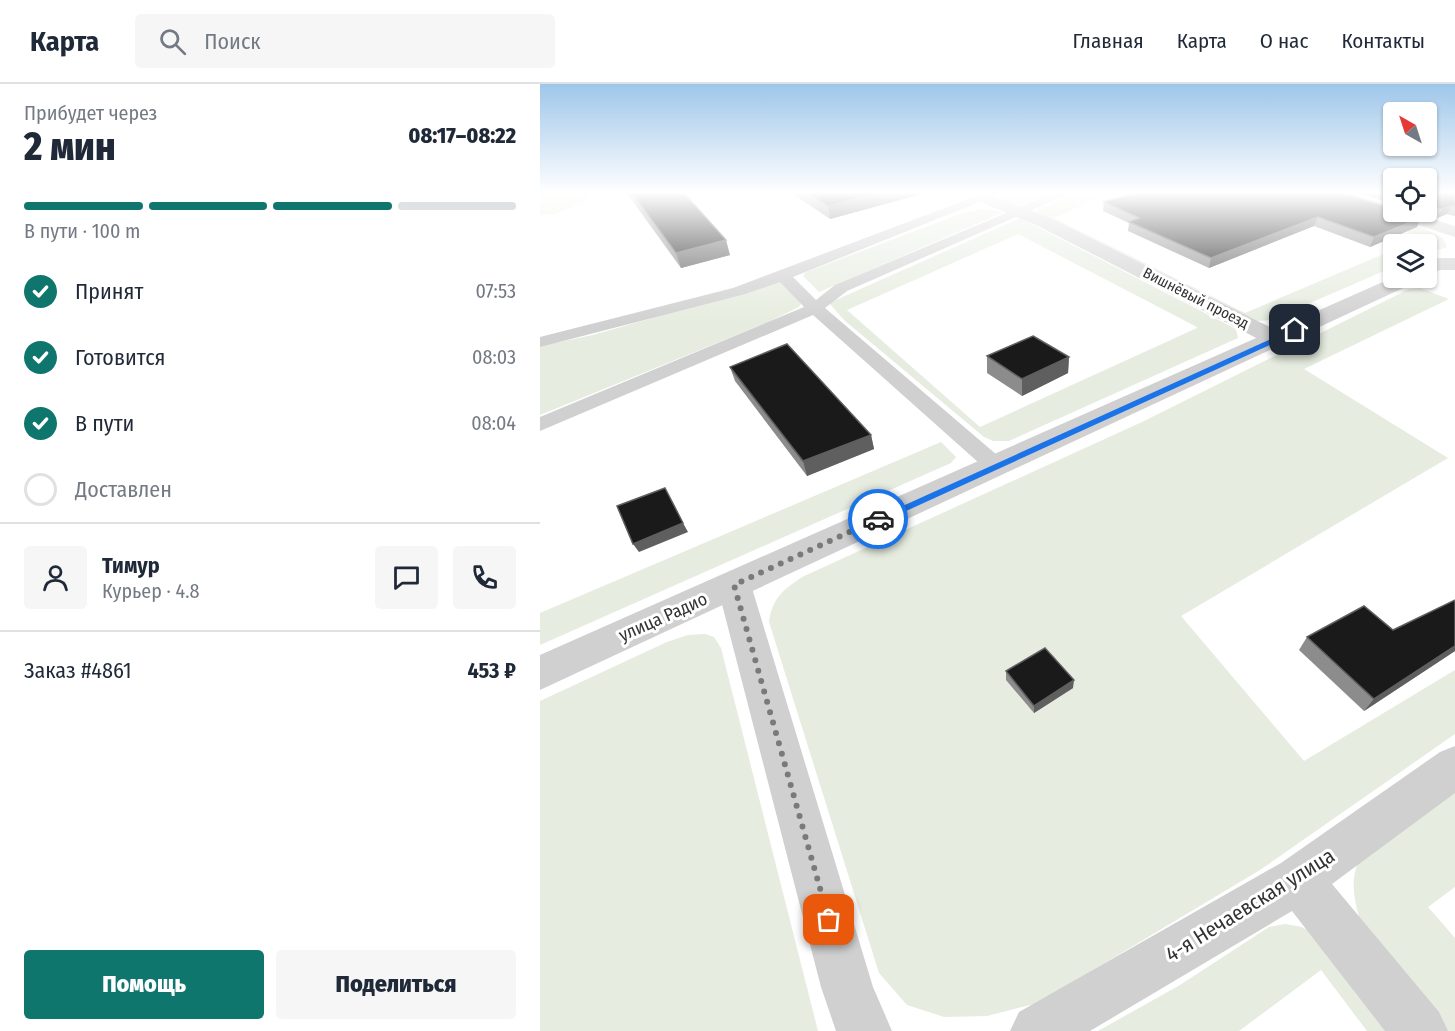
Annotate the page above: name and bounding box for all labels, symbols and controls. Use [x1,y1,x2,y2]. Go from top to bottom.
search box [135,14,555,68]
text: Карта [30,25,99,58]
icon: search [156,25,189,58]
text: Поиск [204,28,261,55]
text: Главная [1073,28,1144,54]
text: Карта [1177,28,1227,54]
text: О нас [1260,28,1308,54]
text: Контакты [1341,28,1425,54]
text: Прибудет через [24,101,157,125]
north arrow [1383,102,1437,156]
map controls [1383,102,1437,288]
text: 08:17–08:22 [408,122,516,149]
text: 2 мин [24,124,116,170]
button: locate [1383,168,1437,222]
text: В пути · 100 m [24,219,140,243]
button: layers [1383,234,1437,288]
street label: Вишнёвый проезд [1140,264,1252,332]
icon: check [24,275,57,308]
text: Принят [75,278,143,305]
text: 07:53 [475,279,516,303]
pin [1269,304,1320,355]
icon: home [1278,313,1311,346]
icon: check [24,341,57,374]
text: Готовится [75,344,166,371]
text: 08:03 [472,345,516,369]
icon: check [24,407,57,440]
text: В пути [75,410,134,437]
text: 08:04 [471,411,516,435]
text: Доставлен [75,476,172,503]
courier [848,489,908,549]
icon: car [862,503,895,536]
button: person [24,546,87,609]
button: chat [375,546,438,609]
button: phone [453,546,516,609]
text: Тимур [102,552,160,579]
text: Курьер · 4.8 [102,579,199,603]
street label: улица Радио [615,588,711,646]
text: Заказ #4861 [24,657,131,684]
text: 453 ₽ [467,657,516,684]
street label: 4-я Нечаевская улица [1161,842,1339,968]
pin [803,894,854,945]
icon: bag [812,903,845,936]
button: Помощь [24,950,264,1019]
button: Поделиться [276,950,516,1019]

